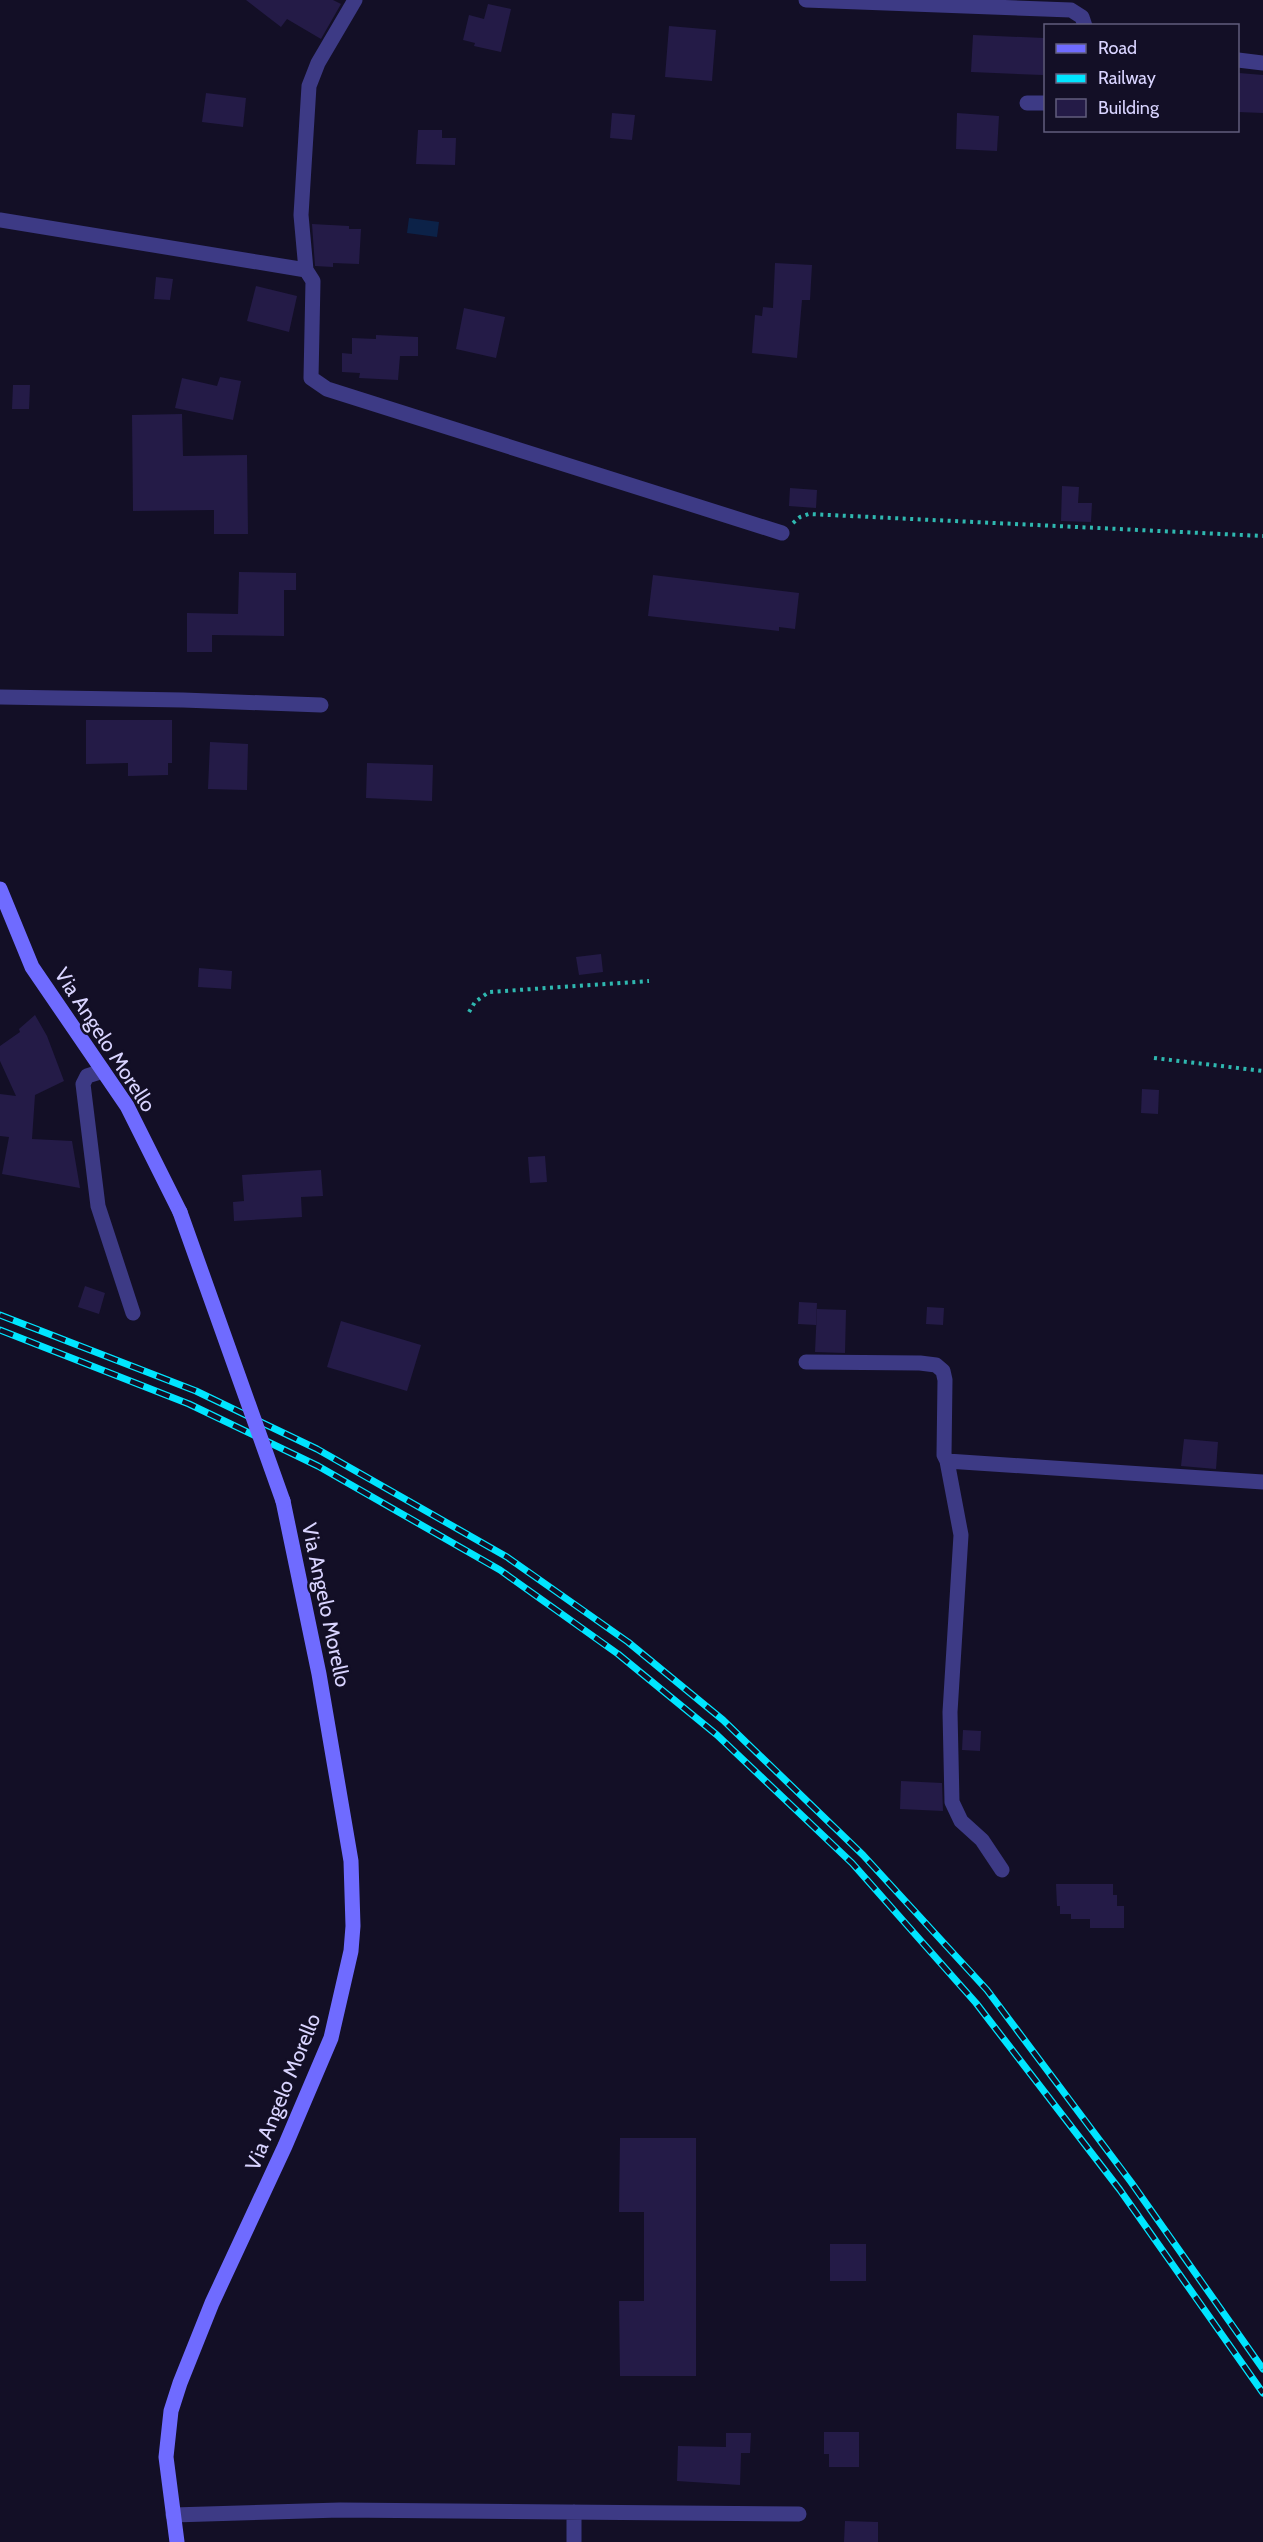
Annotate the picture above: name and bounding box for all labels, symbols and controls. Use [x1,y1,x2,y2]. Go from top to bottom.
legend [1044,24,1239,132]
text: Road [1098,37,1137,59]
text: Railway [1098,67,1156,89]
text: Building [1098,97,1160,119]
street label: Via Angelo Morello [50,963,161,1116]
street label: Via Angelo Morello [297,1521,356,1689]
street label: Via Angelo Morello [240,2010,325,2174]

